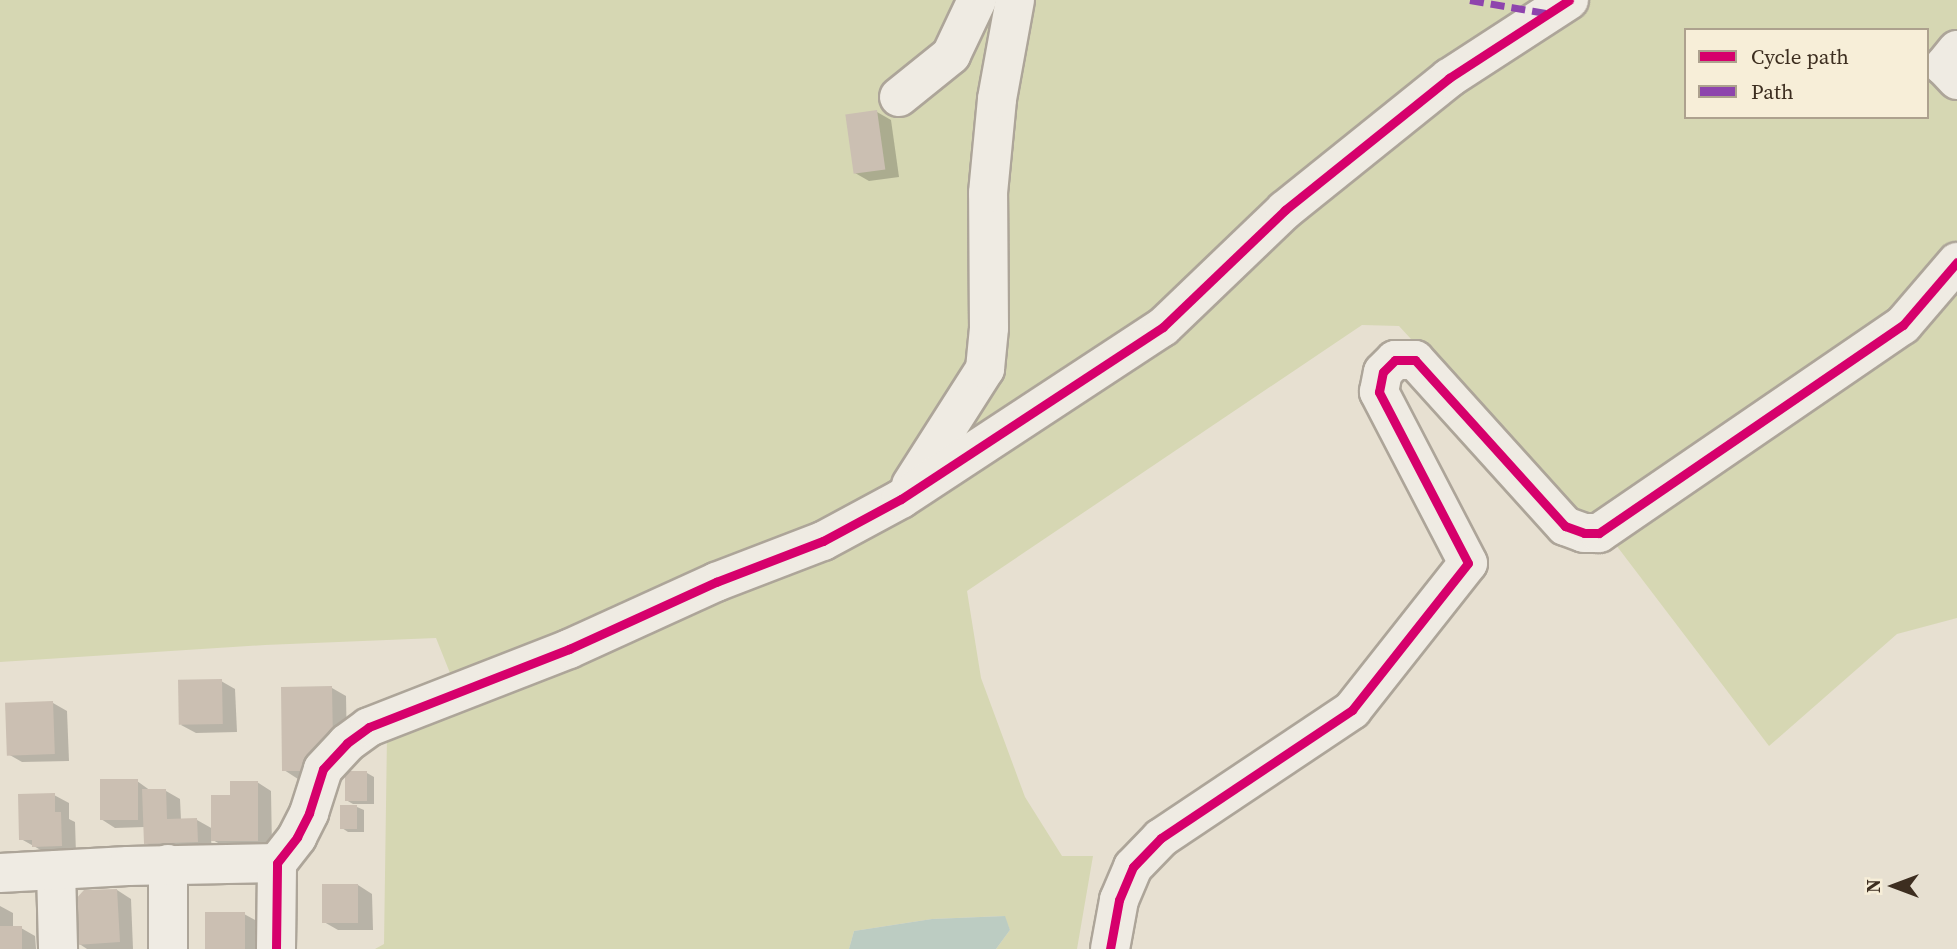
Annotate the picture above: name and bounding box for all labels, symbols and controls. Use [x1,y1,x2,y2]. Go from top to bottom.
legend [1684,28,1929,119]
text: Cycle path [1751,42,1849,71]
text: Path [1751,77,1794,106]
north arrow [1859,851,1929,921]
text: N [1860,879,1886,893]

